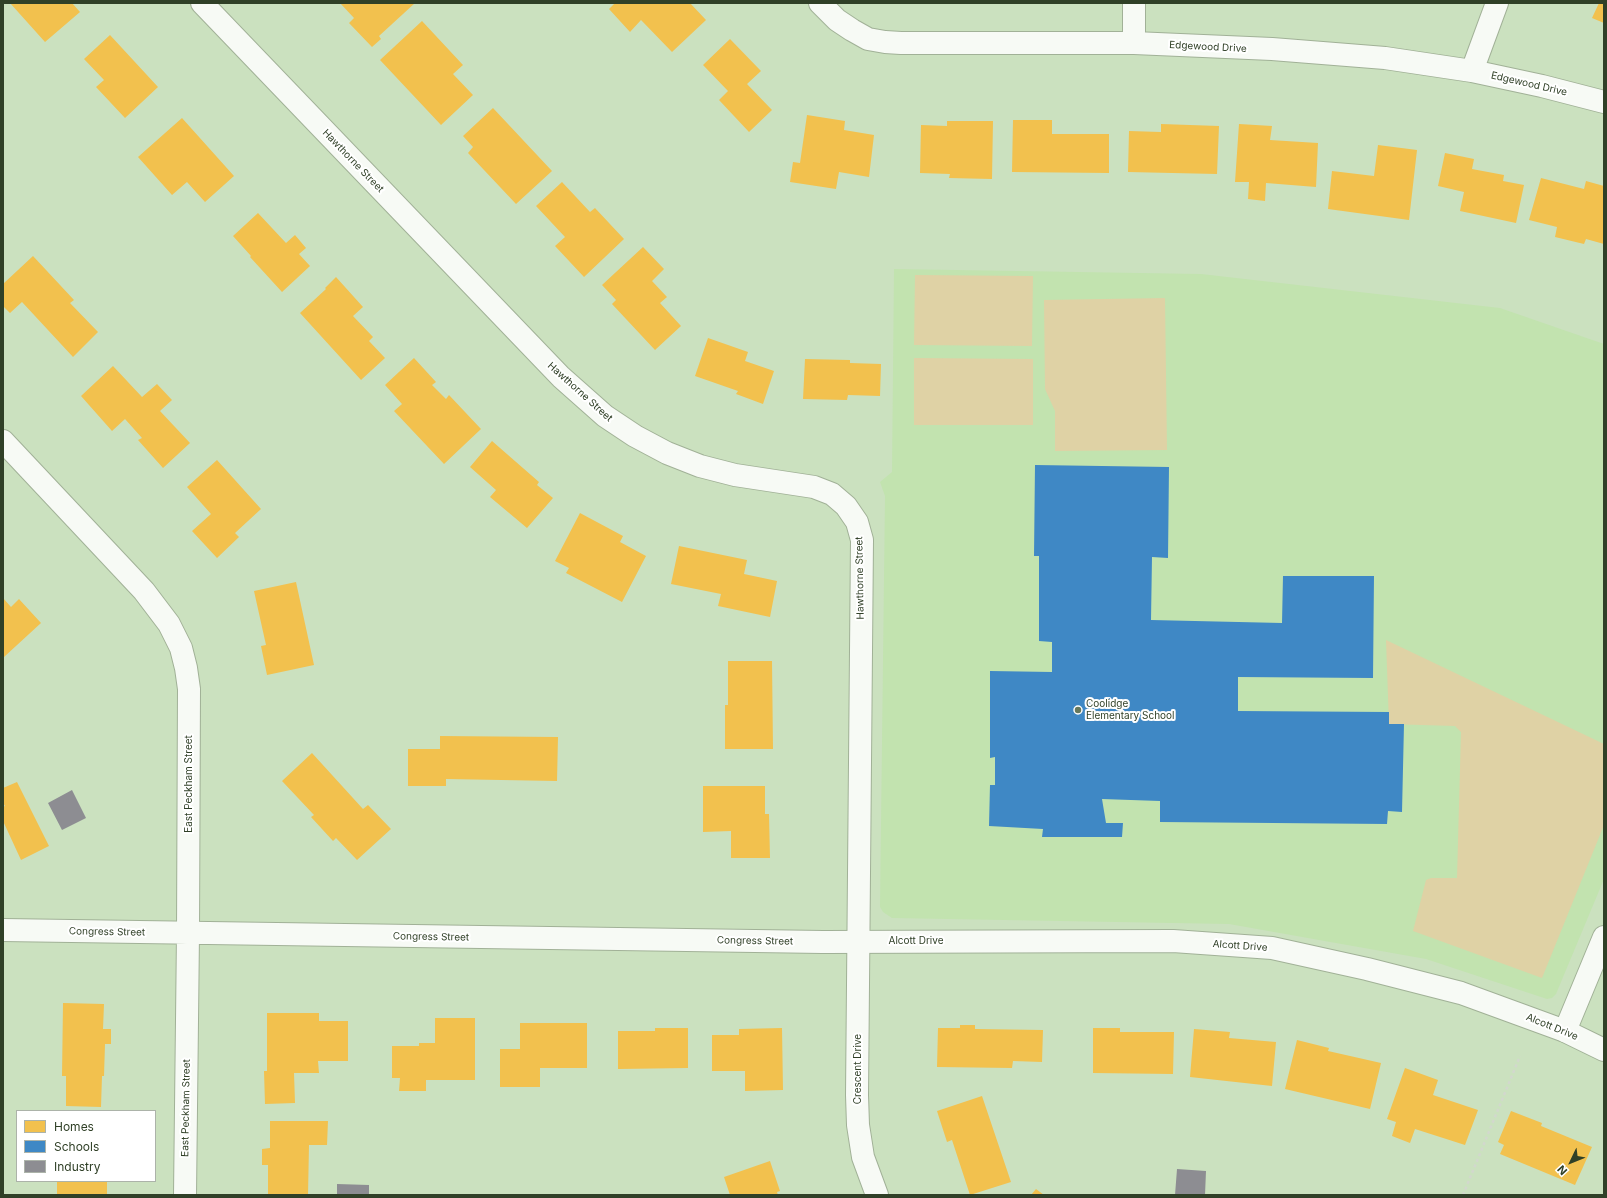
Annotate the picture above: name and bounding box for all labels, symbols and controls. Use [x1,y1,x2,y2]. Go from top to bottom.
street label: Edgewood Drive [1169,39,1247,55]
street label: Edgewood Drive [1490,69,1568,99]
street label: Hawthorne Street [320,127,386,195]
street label: Hawthorne Street [545,360,615,424]
street label: Hawthorne Street [853,536,867,620]
place label: Coolidge Elementary School [1086,698,1175,722]
marker: Coolidge Elementary School [1073,705,1083,715]
street label: East Peckham Street [183,735,195,833]
street label: Congress Street [69,925,145,939]
street label: Congress Street [393,930,469,944]
street label: Congress Street [717,934,793,948]
street label: Alcott Drive [889,935,943,947]
street label: Alcott Drive [1212,938,1268,954]
street label: Alcott Drive [1524,1011,1580,1043]
street label: Crescent Drive [852,1034,864,1104]
street label: East Peckham Street [179,1059,193,1157]
legend [16,1110,156,1182]
text: Homes [54,1119,94,1134]
text: Schools [54,1139,99,1154]
north arrow [1551,1142,1591,1182]
text: Industry [54,1159,100,1174]
text: N [1554,1162,1570,1178]

